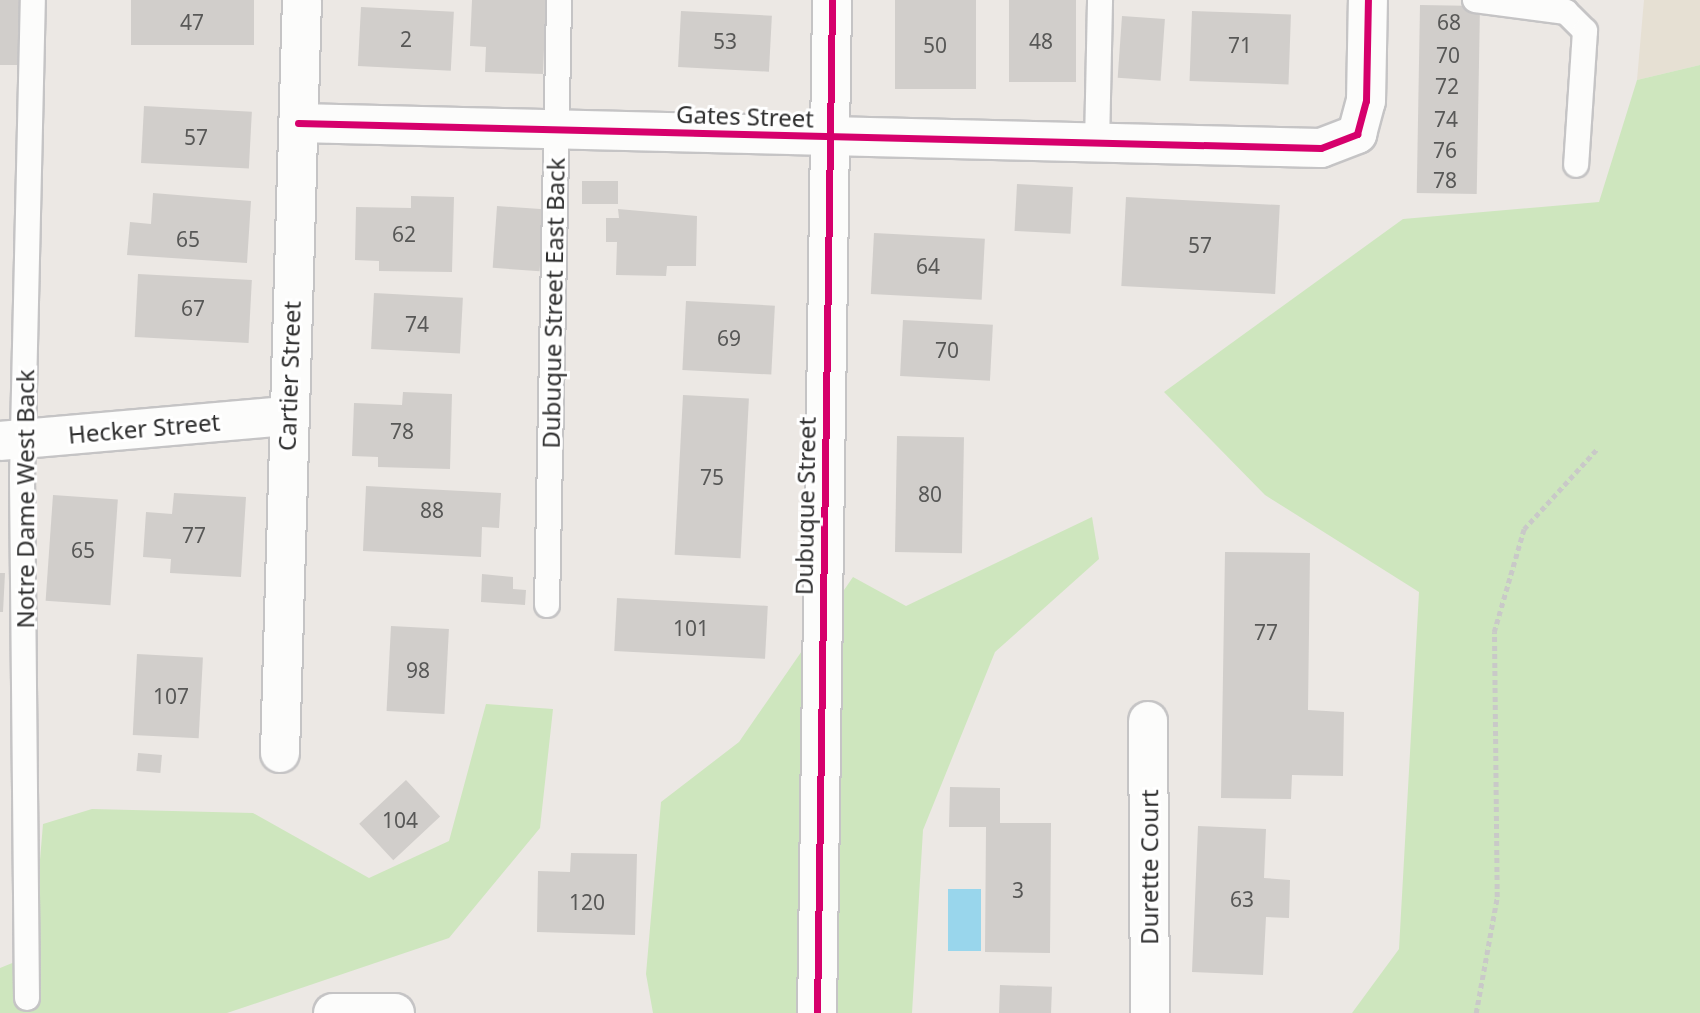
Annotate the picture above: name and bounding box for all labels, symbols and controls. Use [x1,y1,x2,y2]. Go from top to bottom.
house number: 47 [180,9,204,35]
house number: 68 [1437,9,1461,35]
house number: 2 [400,26,412,52]
house number: 53 [713,28,737,54]
house number: 48 [1029,28,1053,54]
house number: 50 [923,32,947,58]
house number: 71 [1228,32,1252,58]
house number: 70 [1436,42,1460,68]
house number: 72 [1435,73,1459,99]
street label: Gates Street [676,99,814,133]
house number: 74 [1434,106,1458,132]
house number: 57 [184,124,208,150]
house number: 76 [1433,137,1457,163]
street label: Dubuque Street East Back [536,157,570,449]
house number: 78 [1433,167,1457,193]
house number: 62 [392,221,416,247]
house number: 65 [176,226,200,252]
house number: 57 [1188,232,1212,258]
house number: 64 [916,253,940,279]
house number: 67 [181,295,205,321]
street label: Cartier Street [272,300,306,452]
house number: 74 [405,311,429,337]
house number: 69 [717,325,741,351]
house number: 70 [935,337,959,363]
street label: Notre Dame West Back [11,369,39,629]
street label: Hecker Street [67,407,221,449]
street label: Dubuque Street [789,417,821,595]
house number: 78 [390,418,414,444]
house number: 75 [700,464,724,490]
house number: 80 [918,481,942,507]
house number: 88 [420,497,444,523]
house number: 77 [182,522,206,548]
house number: 65 [71,537,95,563]
house number: 101 [673,615,709,641]
house number: 77 [1254,619,1278,645]
house number: 98 [406,657,430,683]
house number: 107 [153,683,189,709]
street label: Durette Court [1135,789,1163,945]
house number: 104 [382,807,418,833]
house number: 3 [1012,877,1024,903]
house number: 63 [1230,886,1254,912]
house number: 120 [569,889,605,915]

